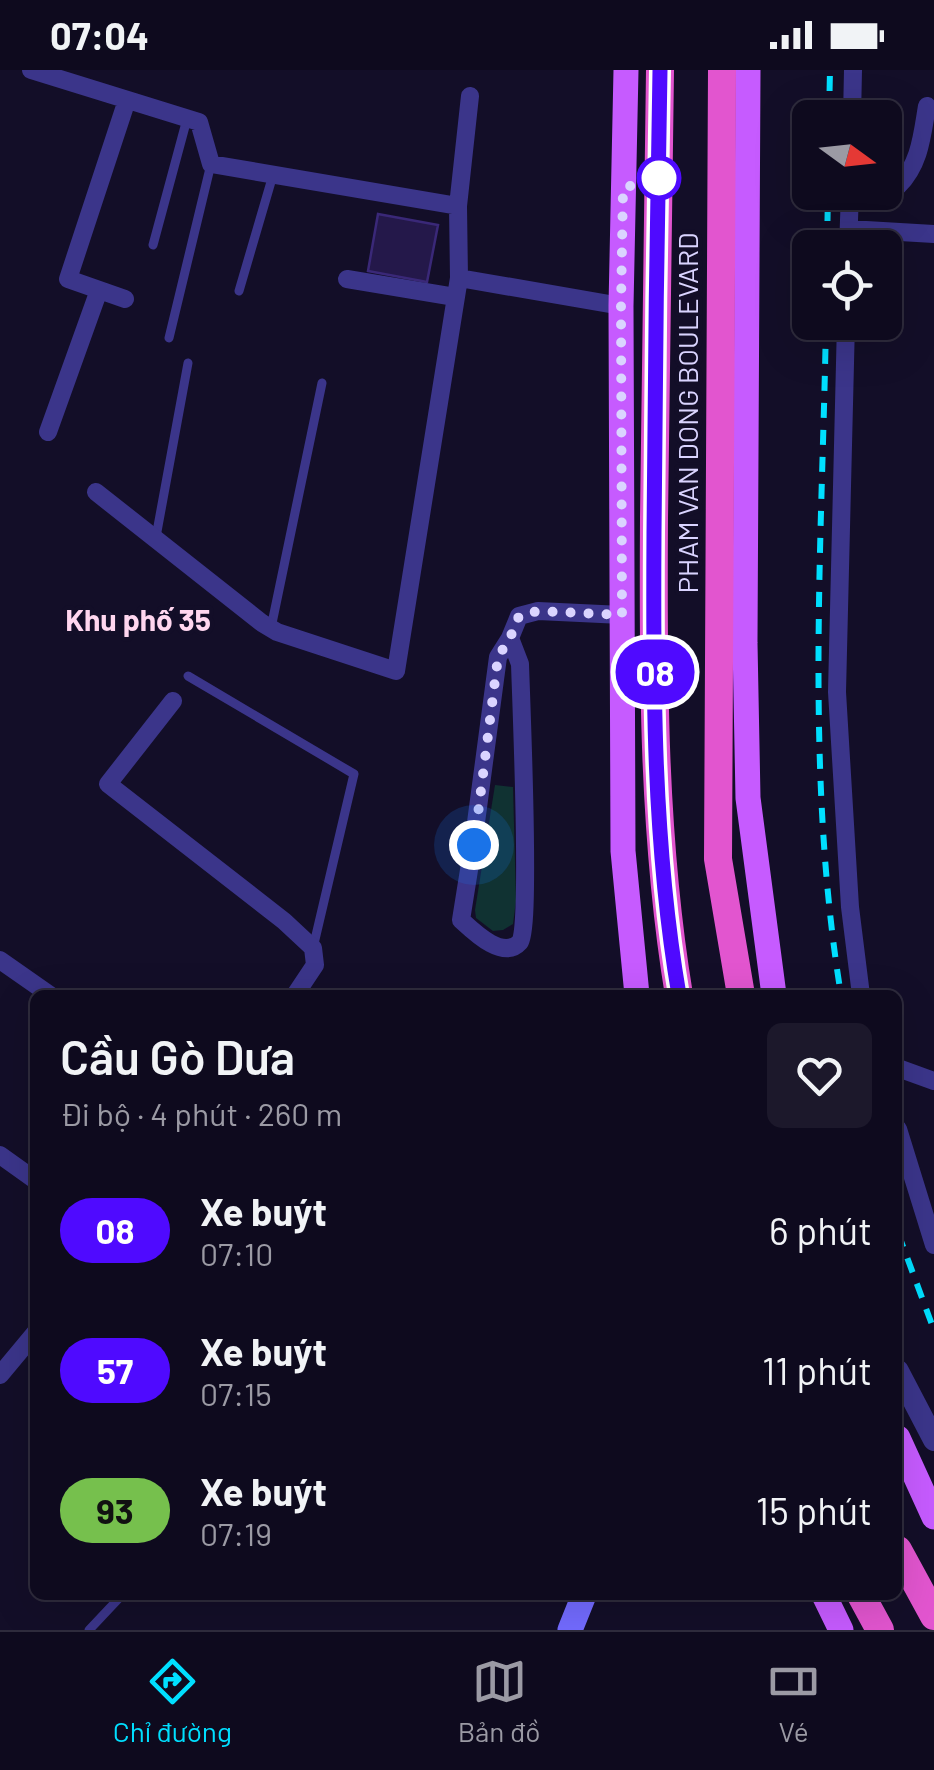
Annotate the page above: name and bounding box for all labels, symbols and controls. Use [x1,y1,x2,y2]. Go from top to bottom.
text: 07:04 [50,12,149,58]
north arrow [792,100,902,210]
map controls [792,100,902,340]
unlabelled marker [638,157,680,199]
button: locate [792,230,902,340]
street label: PHAM VAN DONG BOULEVARD [670,232,704,594]
district label: Khu phố 35 [65,601,211,637]
line badge: 08 [610,640,700,704]
text: 08 [636,651,674,693]
your location [449,820,499,870]
button: heart [767,1023,872,1128]
text: Cầu Gò Dưa [60,1027,295,1085]
text: Đi bộ · 4 phút · 260 m [60,1094,342,1132]
text: Xe buýt [200,1188,327,1234]
text: 6 phút [769,1207,872,1253]
text: 08 [96,1209,134,1251]
text: 07:10 [200,1234,273,1272]
text: Xe buýt [200,1328,327,1374]
text: 11 phút [762,1347,872,1393]
text: 57 [97,1349,133,1391]
text: 07:15 [200,1374,272,1412]
text: Xe buýt [200,1468,327,1514]
text: 15 phút [756,1487,872,1533]
text: 93 [96,1489,134,1531]
text: 07:19 [200,1514,272,1552]
tab: Chỉ đường [113,1654,232,1748]
tab: Bản đồ [458,1654,540,1748]
tab: Vé [766,1654,821,1748]

